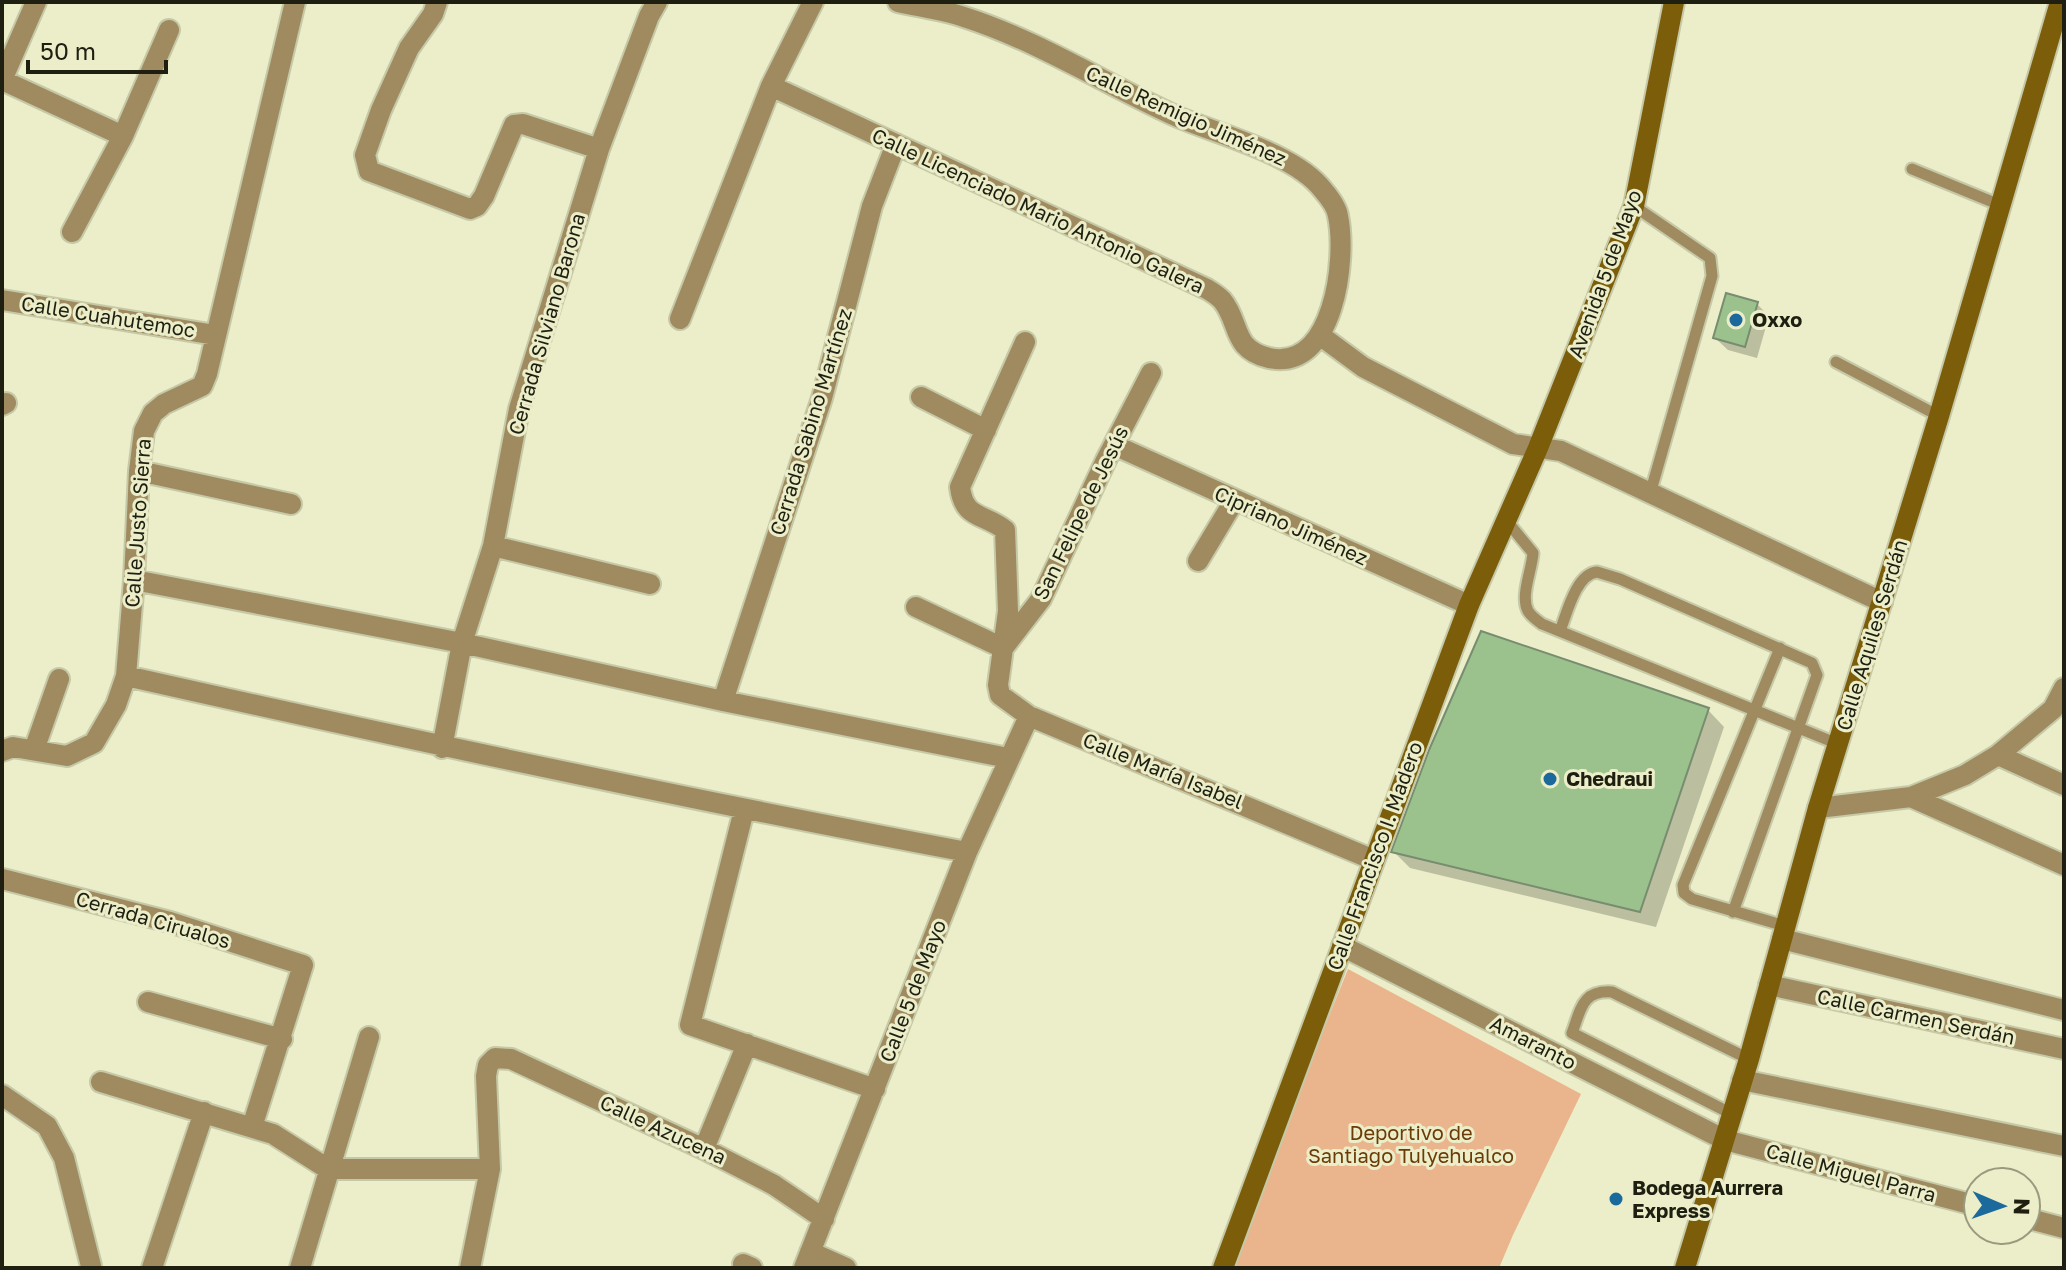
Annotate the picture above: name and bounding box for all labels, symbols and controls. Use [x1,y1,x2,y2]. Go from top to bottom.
scale bar [28,24,166,74]
text: 50 m [40,36,96,65]
street label: Calle Remigio Jiménez [1083,60,1290,170]
street label: Calle Licenciado Mario Antonio Galera [869,122,1208,298]
street label: Avenida 5 de Mayo [1562,186,1646,361]
street label: Cerrada Silviano Barona [503,210,589,437]
street label: Calle Cuahutemoc [20,290,197,342]
street label: Cerrada Sabino Martínez [764,305,856,538]
place label: Oxxo [1752,307,1802,331]
marker: Oxxo [1727,311,1745,329]
street label: San Felipe de Jesús [1028,422,1133,603]
street label: Calle Justo Sierra [119,438,155,608]
street label: Cipriano Jiménez [1211,481,1372,570]
street label: Calle Aquiles Serdán [1831,536,1912,733]
street label: Calle María Isabel [1080,727,1247,813]
street label: Calle Francisco I. Madero [1322,738,1427,973]
place label: Chedraui [1566,766,1653,790]
marker: Chedraui [1541,770,1559,788]
street label: Cerrada Cirualos [73,886,233,953]
street label: Calle 5 de Mayo [874,916,950,1065]
street label: Calle Carmen Serdán [1815,983,2017,1049]
street label: Amaranto [1486,1010,1581,1074]
street label: Calle Azucena [597,1089,730,1169]
park label: Deportivo de Santiago Tulyehualco [1308,1120,1514,1167]
street label: Calle Miguel Parra [1764,1138,1939,1206]
north arrow [1962,1166,2042,1246]
place label: Bodega Aurrera Express [1632,1175,1783,1222]
marker: Bodega Aurrera Express [1607,1190,1625,1208]
text: N [2009,1198,2036,1216]

